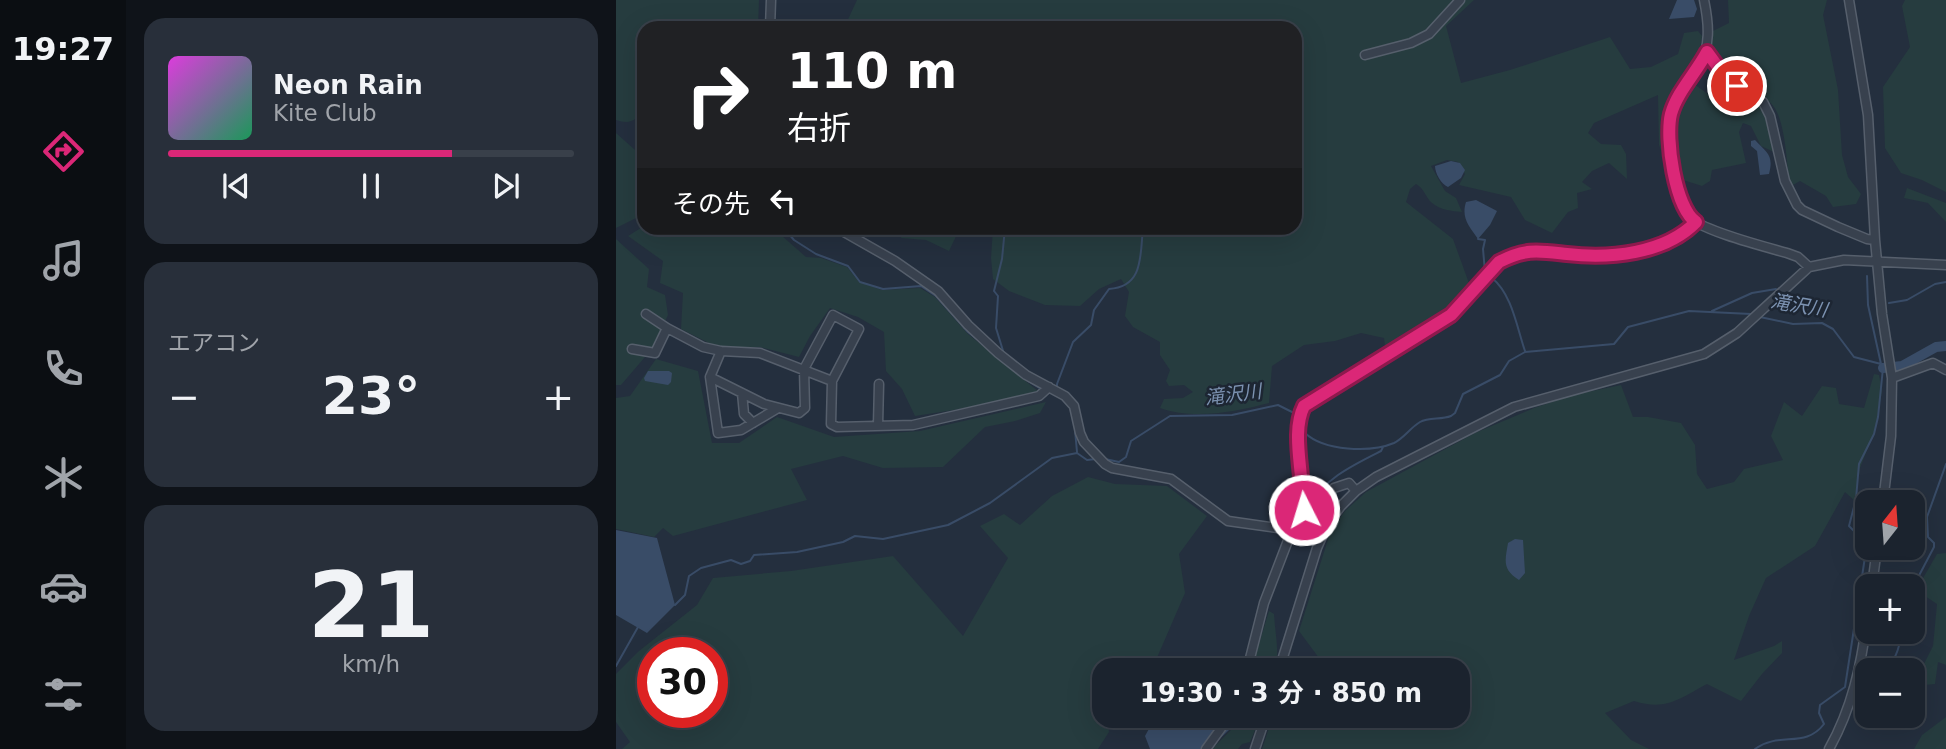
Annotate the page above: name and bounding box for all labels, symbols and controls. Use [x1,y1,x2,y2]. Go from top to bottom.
text: 19:27 [12,30,114,68]
text: 110 m [787,43,957,100]
icon: right [672,49,763,140]
pin [1707,56,1767,116]
icon: arrive [1718,67,1756,105]
text: Neon Rain [273,70,423,100]
text: Kite Club [273,100,377,126]
text: 右折 [787,109,851,147]
icon: directions [39,127,88,176]
icon: previous [217,167,255,205]
icon: pause [352,167,390,205]
icon: next [487,167,525,205]
icon: left [764,182,802,220]
text: その先 [672,189,750,219]
icon: music [39,236,88,285]
water label: 滝沢川 [1769,289,1831,321]
text: エアコン [168,330,260,356]
icon: phone [39,344,88,393]
text: 23° [322,366,420,426]
text: − [168,375,200,419]
text: + [542,375,574,419]
water label: 滝沢川 [1203,379,1265,408]
icon: climate [39,453,88,502]
position arrow [1267,473,1341,547]
north arrow [1855,490,1925,560]
map controls [1855,490,1925,728]
text: 21 [308,553,434,658]
icon: car [39,562,88,611]
button: + [1855,574,1925,644]
speed limit sign: 30 [637,637,728,728]
text: km/h [342,651,400,677]
button: − [1855,658,1925,728]
icon: filters [39,670,88,719]
text: 19:30 · 3 分 · 850 m [1140,678,1422,708]

